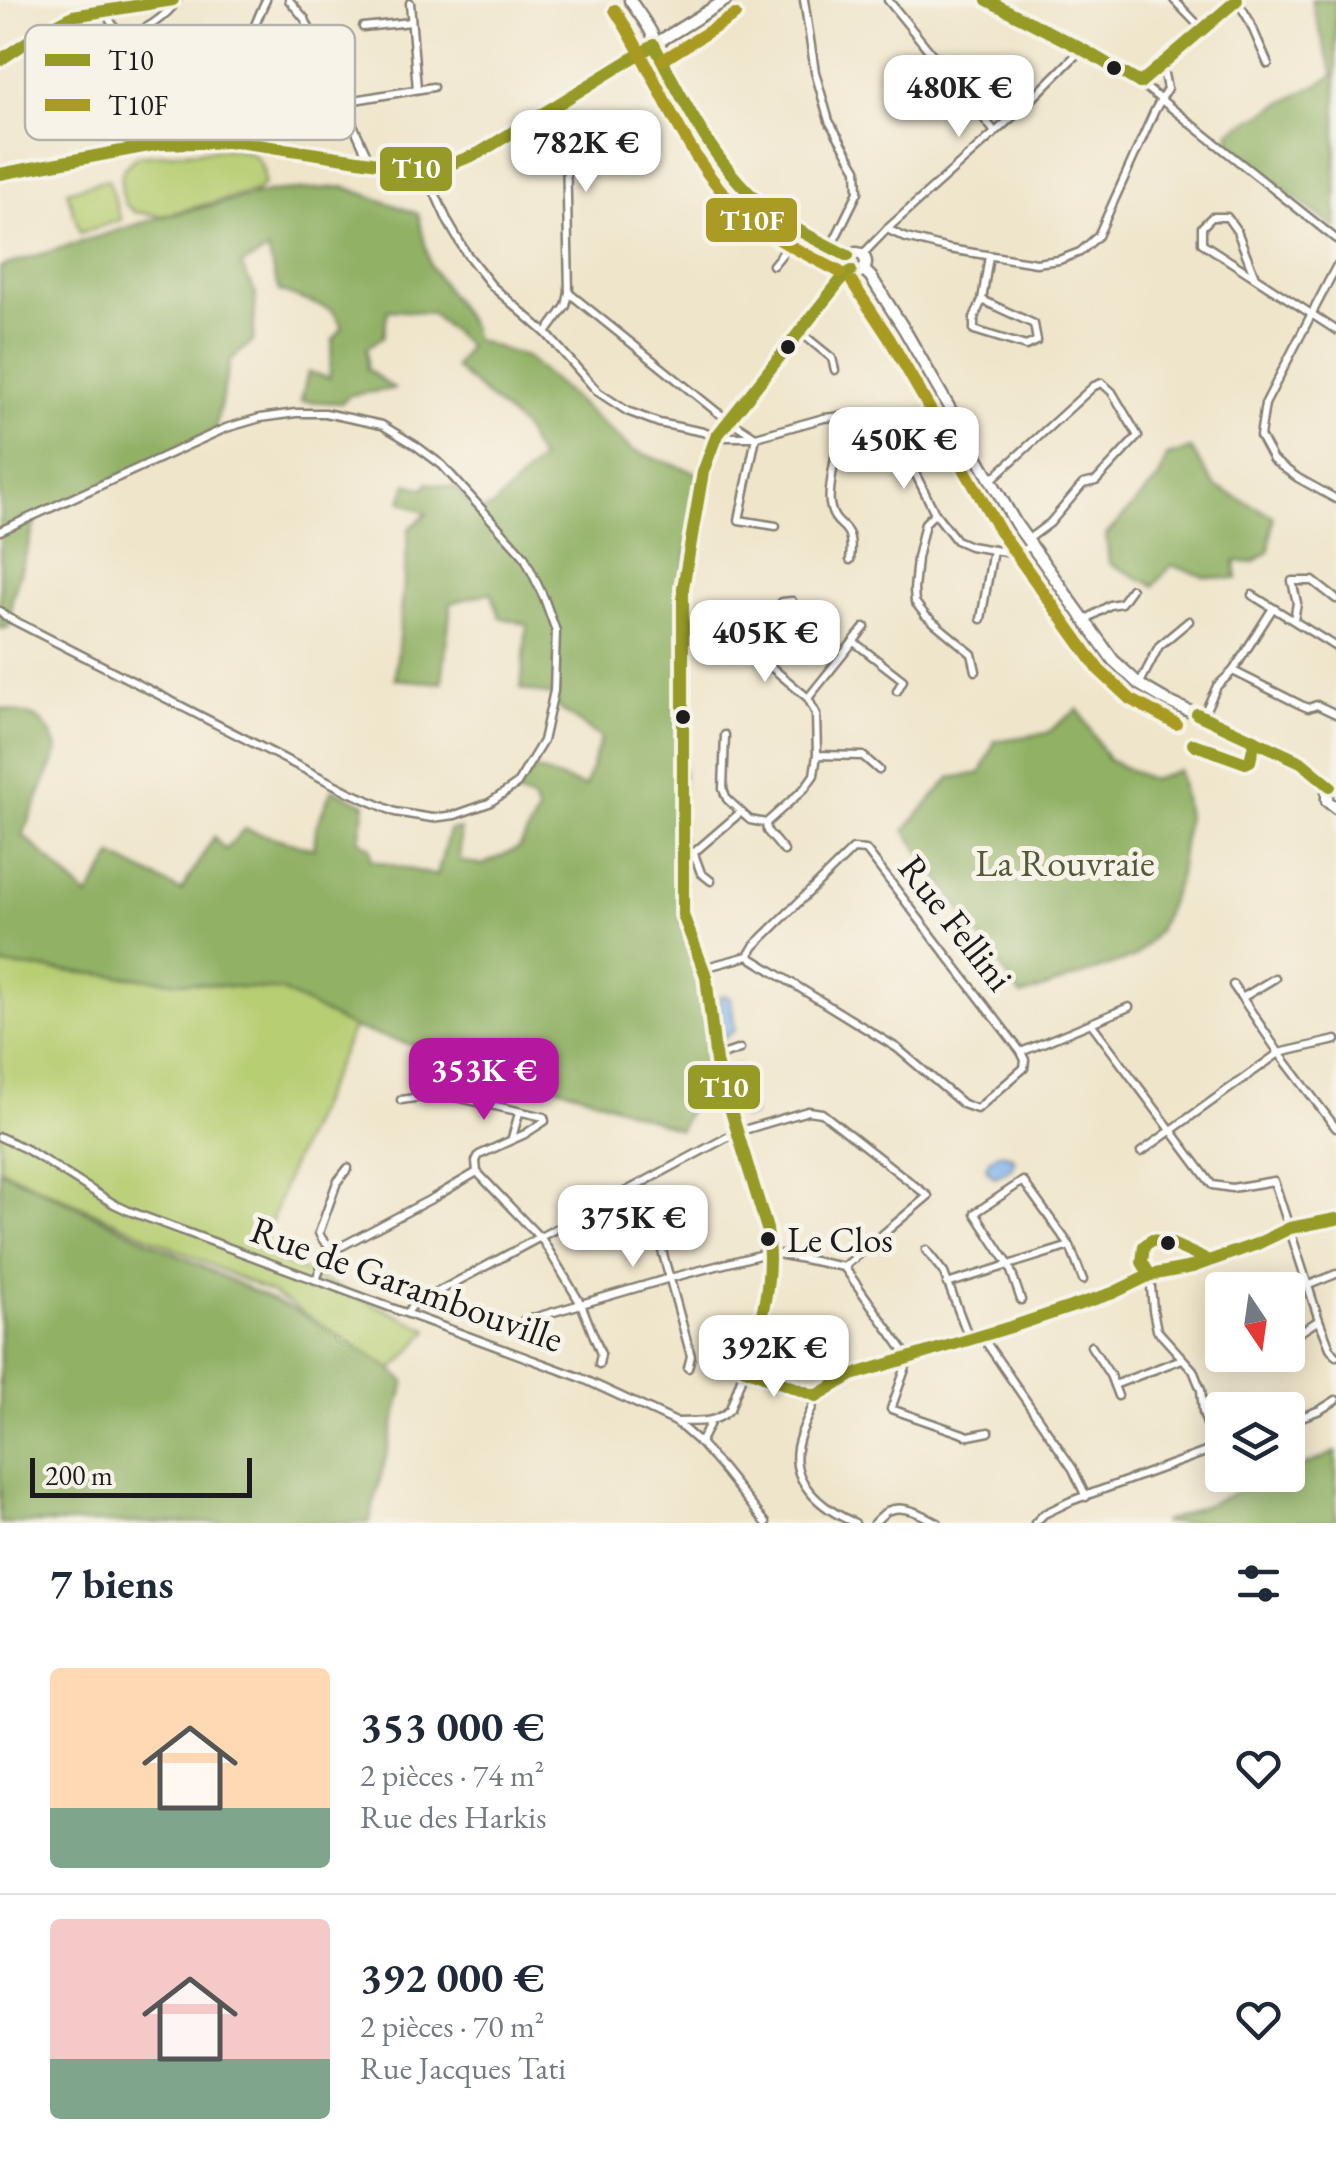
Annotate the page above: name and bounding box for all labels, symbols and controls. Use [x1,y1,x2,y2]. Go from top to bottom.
legend [25,25,355,140]
text: T10 [108,42,154,78]
pin: 480K € [878,55,1040,140]
unlabelled marker [1104,58,1124,78]
text: 480K € [906,66,1012,108]
text: T10F [108,87,168,123]
pin: 782K € [505,110,667,195]
text: 782K € [533,121,639,163]
line badge: T10 [378,145,454,193]
text: T10 [391,150,441,186]
line badge: T10F [704,196,799,244]
text: T10F [720,202,784,238]
unlabelled marker [778,337,798,357]
pin: 450K € [823,407,985,492]
text: 450K € [851,418,957,460]
pin: 405K € [684,600,846,685]
text: 405K € [712,611,818,653]
unlabelled marker [673,707,693,727]
park label: La Rouvraie [975,838,1155,887]
street label: Rue Fellini [888,845,1025,1001]
pin: 353K € [403,1038,565,1123]
text: 353K € [431,1049,537,1091]
line badge: T10 [686,1063,762,1111]
text: T10 [699,1069,749,1105]
pin: 375K € [552,1185,714,1270]
text: 375K € [580,1196,686,1238]
street label: Rue de Garambouville [244,1204,570,1363]
place label: Le Clos [787,1216,893,1263]
marker: Le Clos [758,1229,778,1249]
unlabelled marker [1158,1233,1178,1253]
north arrow [1205,1272,1305,1372]
map controls [1205,1272,1305,1492]
pin: 392K € [693,1315,855,1400]
text: 392K € [721,1326,827,1368]
button: layers [1205,1392,1305,1492]
scale bar [30,1453,252,1498]
text: 200 m [45,1457,113,1493]
text: 7 biens [50,1556,174,1611]
icon: filters [1231,1556,1286,1611]
text: 353 000 € [360,1699,544,1754]
icon: home [130,1708,250,1828]
icon: heart [1231,1741,1286,1796]
text: 2 pièces · 74 m² [360,1754,544,1796]
text: Rue des Harkis [360,1796,547,1838]
text: 392 000 € [360,1950,544,2005]
icon: home [130,1959,250,2079]
icon: heart [1231,1992,1286,2047]
text: 2 pièces · 70 m² [360,2005,544,2047]
text: Rue Jacques Tati [360,2047,566,2089]

